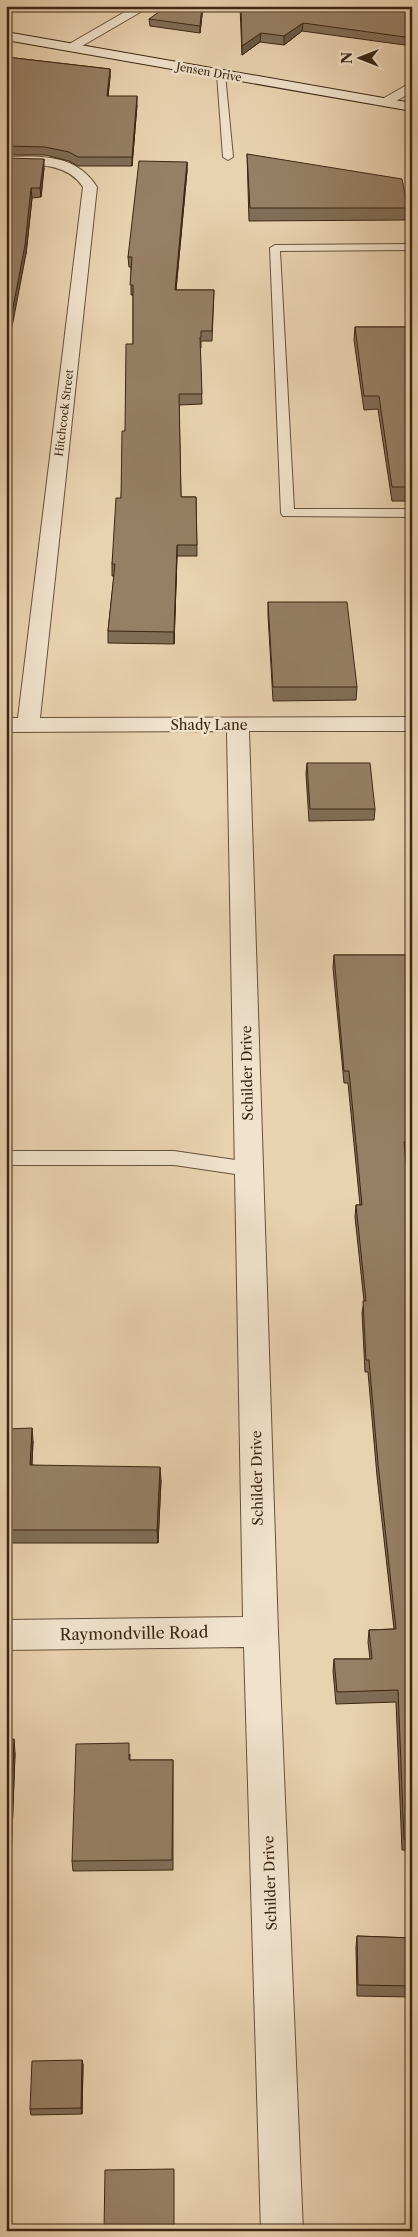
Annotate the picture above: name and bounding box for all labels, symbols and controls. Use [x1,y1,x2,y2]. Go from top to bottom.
north arrow [336,32,386,82]
text: N [338,52,356,64]
street label: Jensen Drive [173,59,243,85]
street label: Hitchcock Street [52,368,76,457]
street label: Shady Lane [170,716,248,734]
street label: Schilder Drive [237,1025,257,1121]
street label: Schilder Drive [247,1430,267,1526]
street label: Raymondville Road [59,1622,209,1644]
street label: Schilder Drive [259,1835,281,1931]

